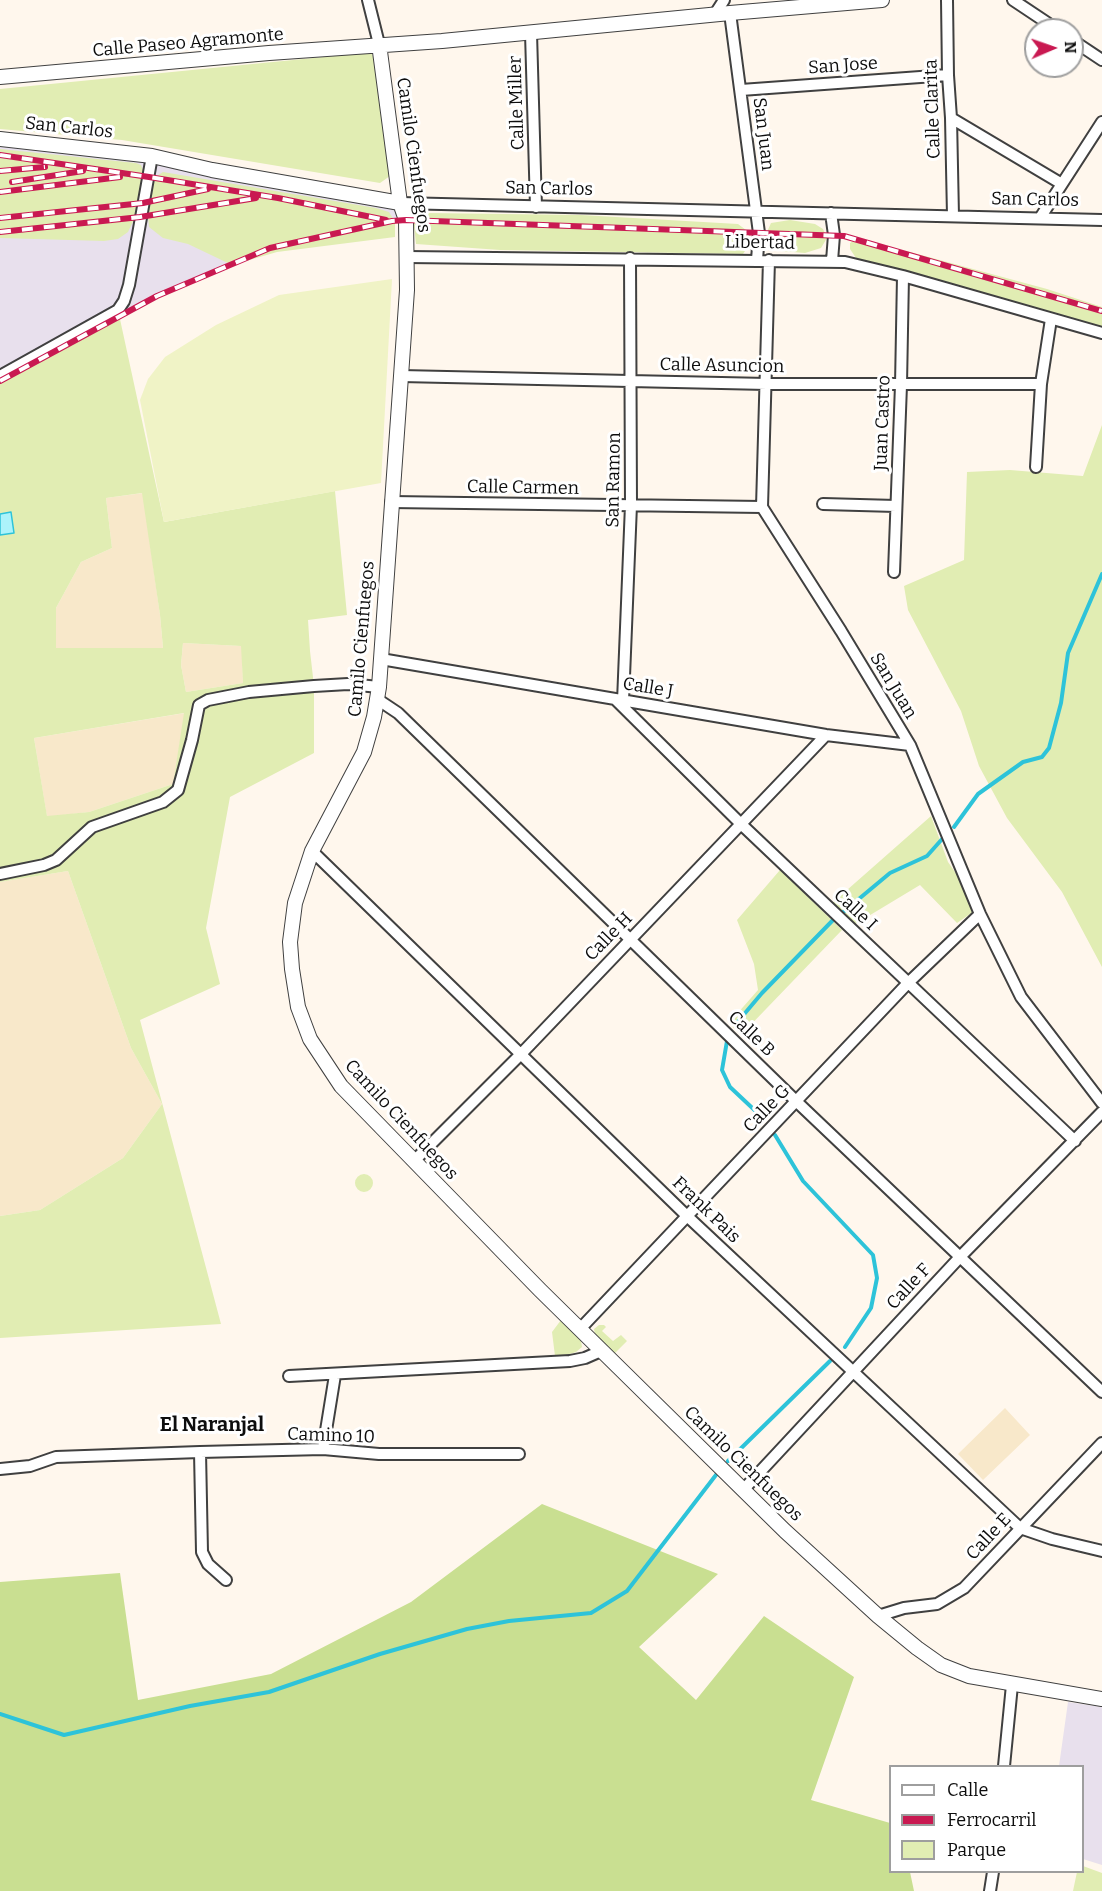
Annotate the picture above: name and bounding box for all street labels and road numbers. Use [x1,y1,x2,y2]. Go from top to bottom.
street label: Calle Paseo Agramonte [92,24,284,62]
street label: San Jose [807,53,879,79]
street label: Calle Miller [505,55,529,151]
street label: Calle Clarita [920,59,946,159]
street label: Camilo Cienfuegos [391,76,435,234]
street label: San Juan [748,96,778,172]
street label: San Carlos [24,113,114,143]
street label: San Carlos [505,177,593,201]
street label: San Carlos [991,188,1079,212]
street label: Libertad [725,232,795,254]
street label: Calle Asuncion [660,354,784,378]
street label: Juan Castro [871,375,895,471]
street label: San Ramon [602,432,626,528]
street label: Calle Carmen [467,476,579,500]
street label: Camilo Cienfuegos [344,560,380,718]
street label: San Juan [865,649,921,723]
street label: Calle J [621,673,675,703]
street label: Calle I [829,885,881,935]
street label: Calle H [581,908,637,966]
street label: Calle B [723,1007,779,1061]
street label: Camilo Cienfuegos [340,1055,462,1185]
street label: Calle G [739,1081,795,1137]
street label: Frank Pais [667,1172,745,1248]
street label: Calle F [882,1260,936,1314]
street label: Camilo Cienfuegos [679,1402,807,1526]
street label: Camino 10 [287,1424,375,1448]
street label: Calle E [962,1509,1016,1565]

